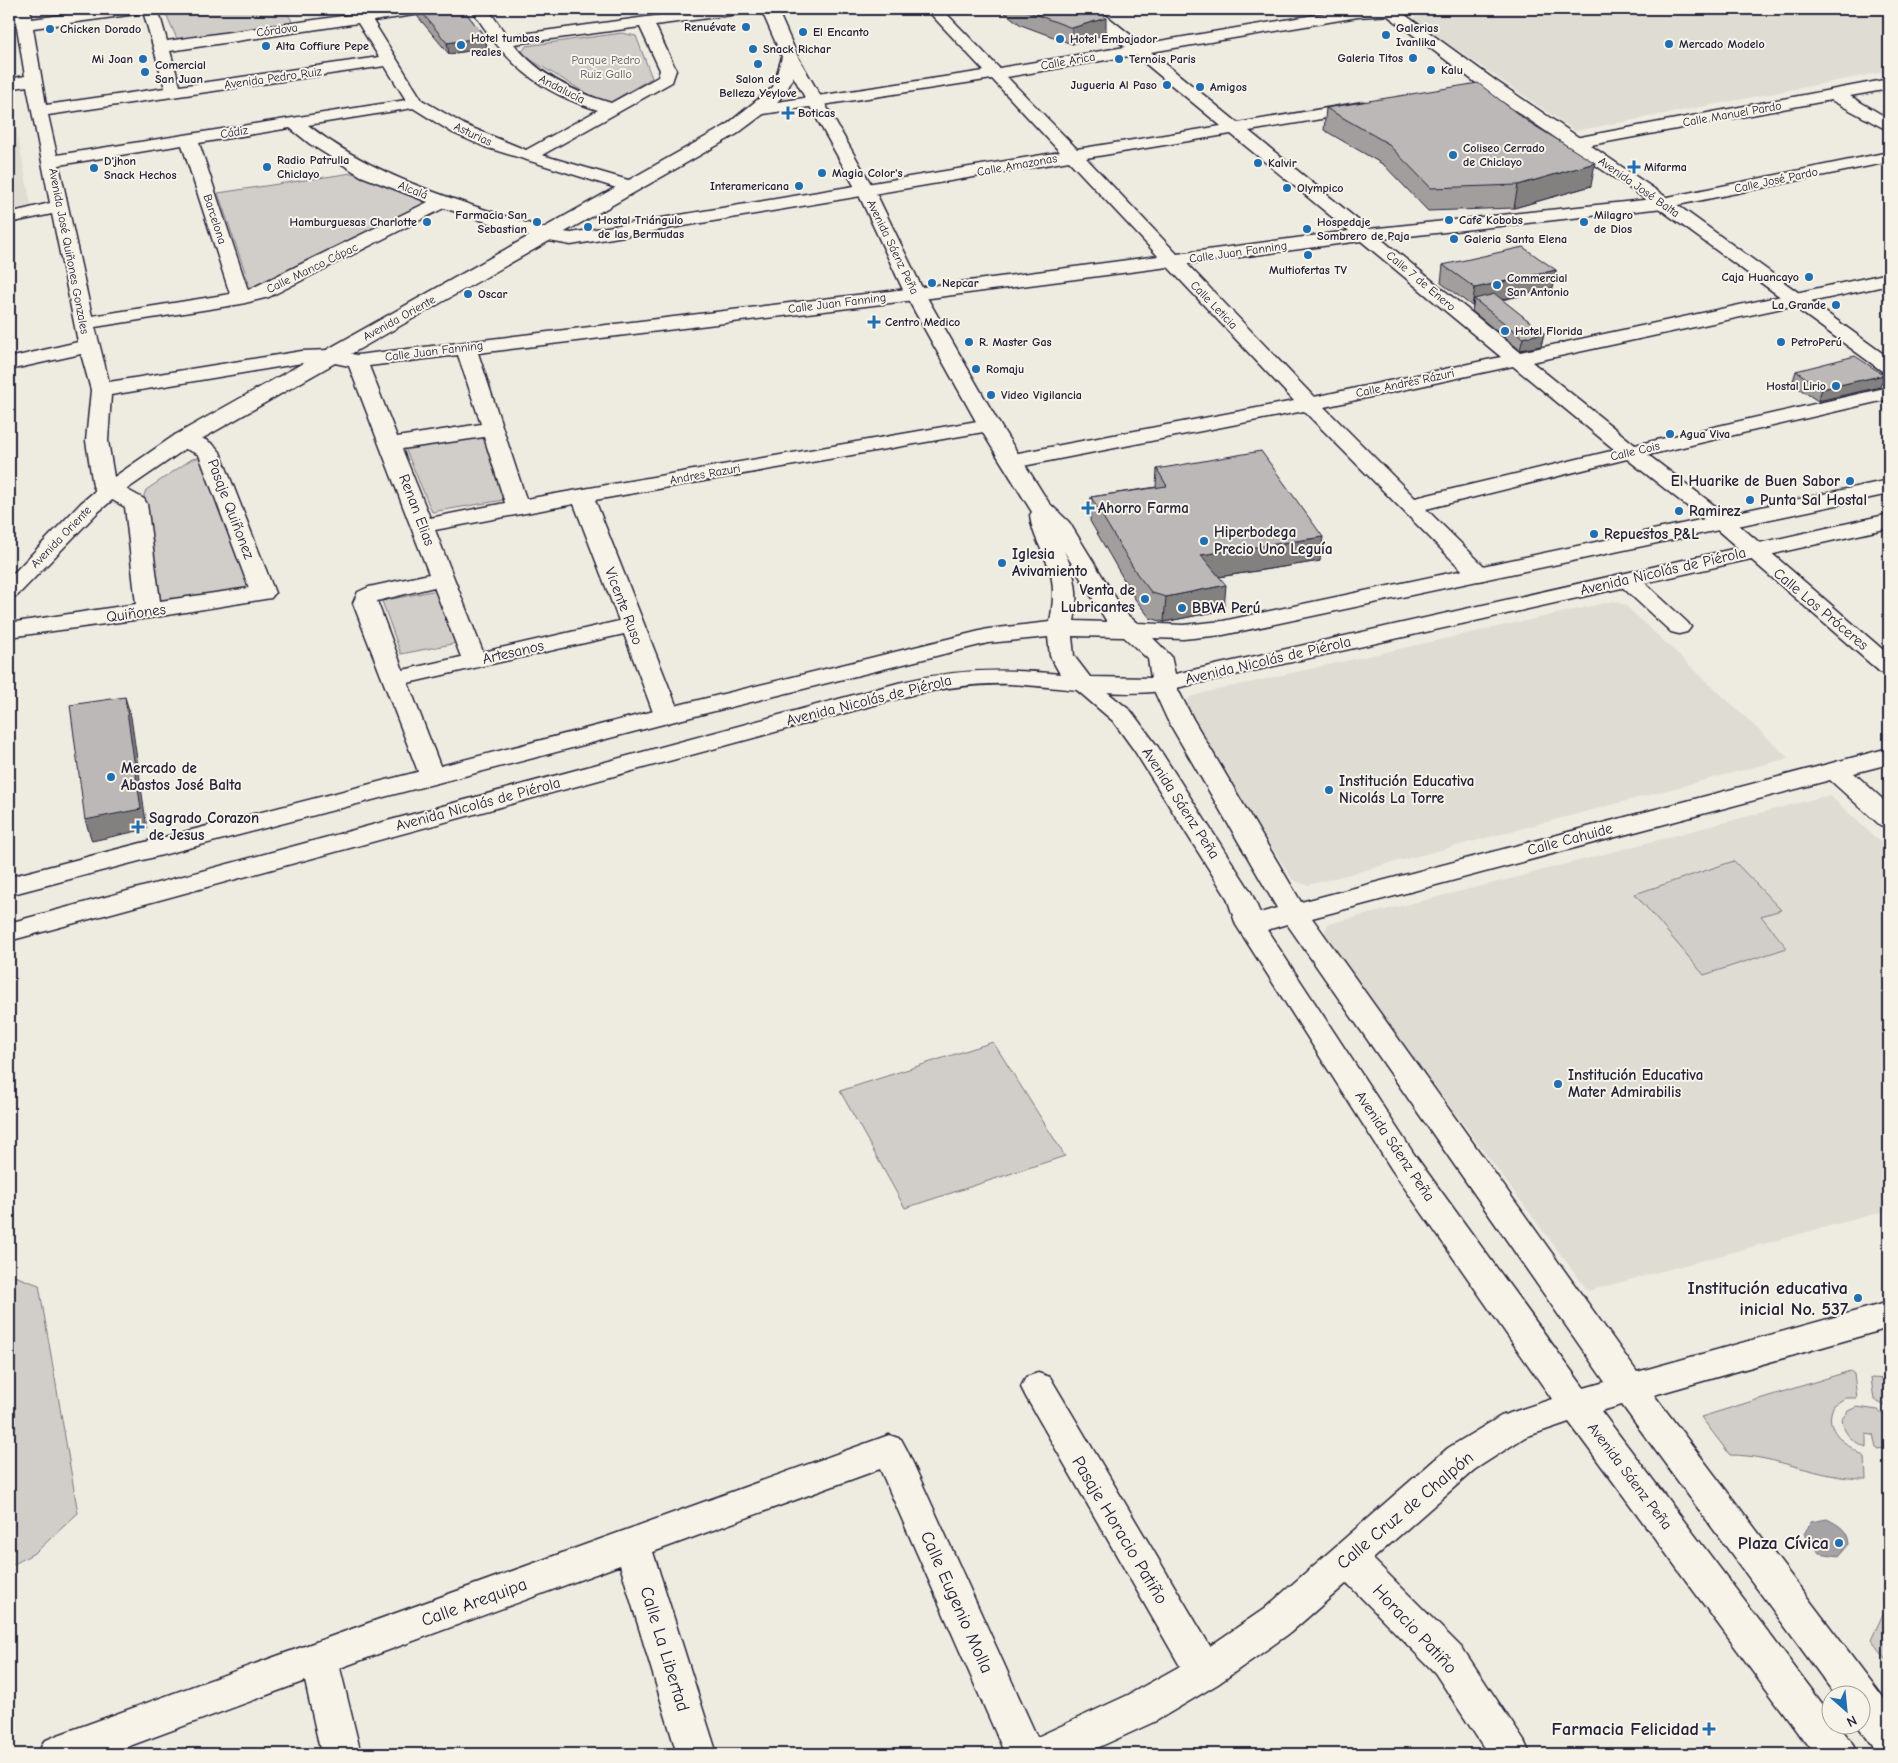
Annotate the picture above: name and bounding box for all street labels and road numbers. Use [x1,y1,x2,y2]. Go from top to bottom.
street label: Córdova [255,20,299,40]
street label: Calle Arica [1040,49,1096,73]
street label: Avenida Pedro Ruiz [223,64,323,92]
street label: Andalucía [537,71,587,107]
street label: Calle Manuel Pardo [1682,98,1782,130]
street label: Asturias [452,119,494,149]
street label: Cádiz [219,123,250,141]
street label: Calle Amazonas [976,151,1058,179]
street label: Avenida José Balta [1596,154,1682,220]
street label: Calle José Pardo [1733,164,1819,196]
street label: Avenida José Quiñones Gonzales [46,167,92,335]
street label: Alcalá [396,178,430,202]
street label: Barcelona [200,192,230,246]
street label: Avenida Sáenz Peña [864,197,922,297]
street label: Calle Juan Fanning [1188,238,1288,266]
street label: Calle Manco Cápac [264,240,360,296]
street label: Calle 7 de Enero [1384,248,1458,314]
street label: Calle Leticia [1188,278,1240,332]
street label: Calle Juan Fanning [787,290,887,316]
street label: Avenida Oriente [360,292,438,344]
street label: Calle Juan Fanning [384,338,484,364]
street label: Calle Andrés Rázuri [1355,366,1455,400]
street label: Calle Cois [1609,439,1661,463]
street label: Pasaje Quiñonez [204,456,259,562]
street label: Andres Razuri [669,461,741,487]
street label: Renan Elias [395,472,439,548]
street label: Avenida Oriente [28,503,94,571]
street label: Avenida Nicolás de Piérola [1578,543,1748,599]
street label: Calle Los Próceres [1770,564,1872,654]
street label: Vicente Ruso [601,565,647,647]
street label: Quiñones [105,600,167,626]
street label: Avenida Nicolás de Piérola [1183,632,1353,688]
street label: Artesanos [481,636,545,668]
street label: Avenida Nicolás de Piérola [784,671,954,729]
street label: Avenida Sáenz Peña [1138,744,1224,862]
street label: Avenida Nicolás de Piérola [394,773,562,835]
street label: Calle Cahuide [1525,819,1615,859]
street label: Avenida Sáenz Peña [1351,1087,1439,1205]
street label: Avenida Sáenz Peña [1584,1419,1676,1533]
street label: Calle Cruz de Chalpón [1333,1447,1478,1574]
street label: Pasaje Horacio Patiño [1067,1452,1172,1608]
street label: Calle Eugenio Molla [916,1528,997,1676]
street label: Calle Arequipa [418,1574,530,1631]
street label: Horacio Patiño [1368,1580,1461,1678]
street label: Calle La Libertad [636,1584,694,1714]

